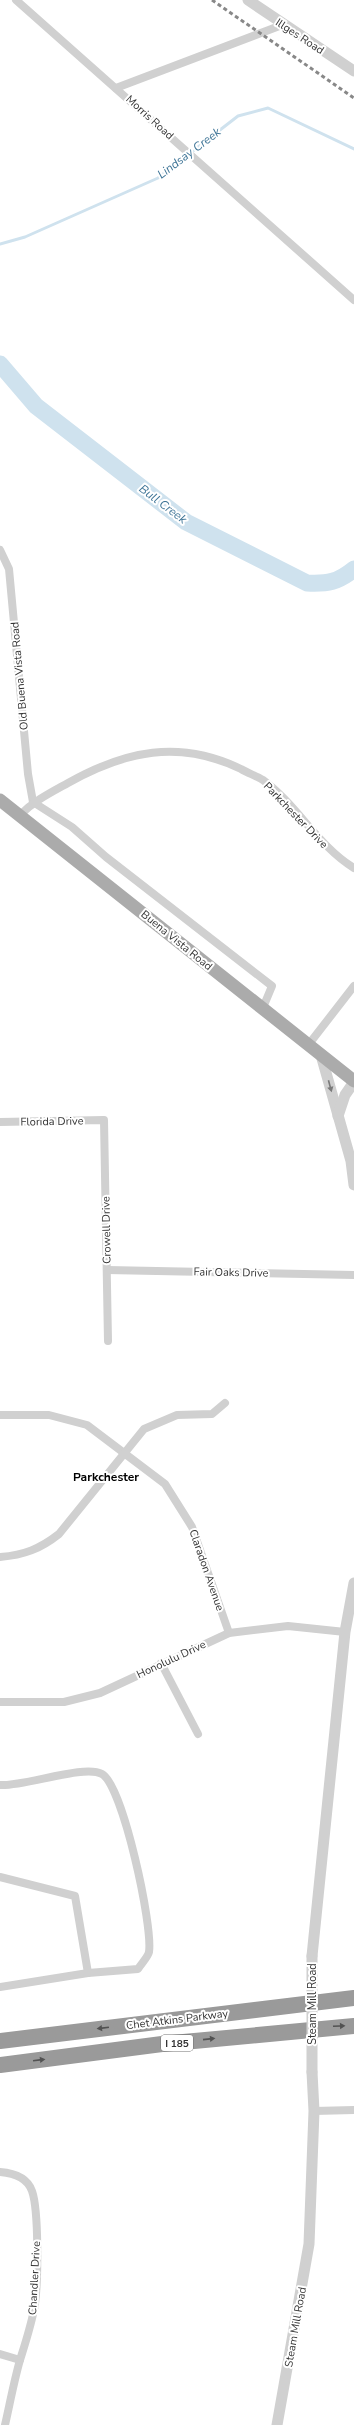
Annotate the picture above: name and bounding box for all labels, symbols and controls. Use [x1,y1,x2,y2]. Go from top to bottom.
street label: Illges Road [272,15,327,58]
street label: Morris Road [122,92,177,143]
water label: Lindsay Creek [154,123,225,182]
water label: Bull Creek [136,481,191,528]
street label: Old Buena Vista Road [7,621,32,731]
street label: Parkchester Drive [260,779,331,852]
street label: Buena Vista Road [138,907,216,974]
one-way arrow [327,1079,333,1092]
street label: Florida Drive [20,1113,84,1130]
street label: Crowell Drive [98,1196,115,1264]
street label: Fair Oaks Drive [193,1264,269,1281]
district label: Parkchester [73,1469,139,1485]
street label: Claradon Avenue [186,1527,228,1613]
street label: Honolulu Drive [134,1637,208,1682]
street label: Steam Mill Road [305,1963,320,2045]
street label: Chet Atkins Parkway [125,2006,229,2033]
one-way arrow [333,2023,345,2030]
one-way arrow [97,2025,110,2031]
road number: I 185 [161,2035,193,2051]
one-way arrow [203,2036,216,2043]
one-way arrow [33,2057,45,2063]
street label: Chandler Drive [25,2241,44,2315]
street label: Steam Mill Road [281,2286,310,2368]

